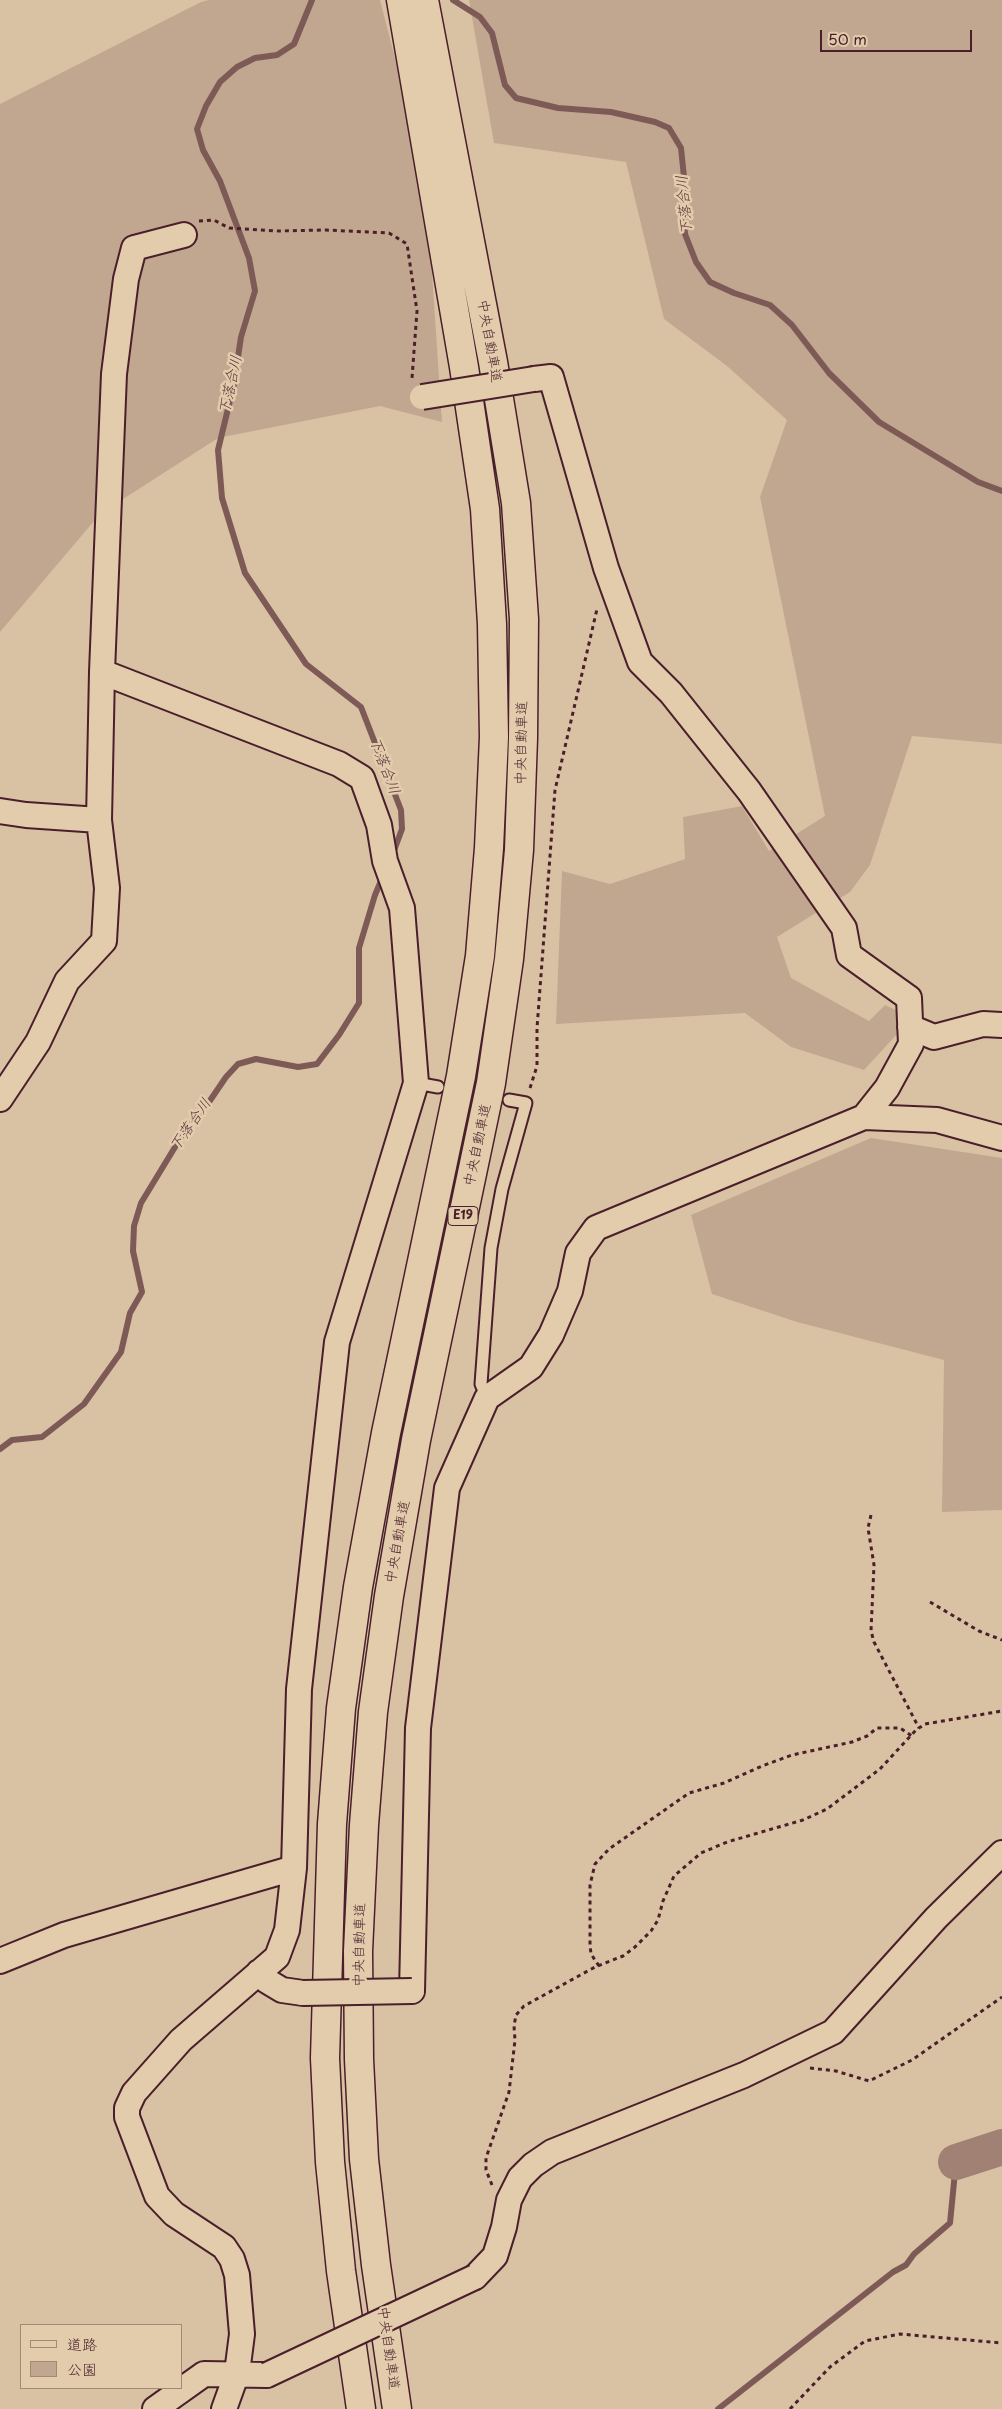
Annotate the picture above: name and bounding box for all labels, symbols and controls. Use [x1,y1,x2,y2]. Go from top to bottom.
scale bar [822,20,974,52]
text: 50 m [828,27,867,50]
water label: 下落合川 [673,174,697,236]
street label: 中央自動車道 [473,298,505,384]
water label: 下落合川 [216,354,246,416]
street label: 中央自動車道 [513,701,531,785]
water label: 下落合川 [365,735,403,797]
water label: 下落合川 [166,1095,216,1155]
street label: 中央自動車道 [461,1102,495,1188]
road number: E19 [448,1206,478,1226]
street label: 中央自動車道 [382,1499,414,1585]
street label: 中央自動車道 [351,1903,369,1987]
street label: 中央自動車道 [374,2305,402,2391]
legend [20,2324,182,2389]
text: 道路 [67,2332,97,2355]
text: 公園 [67,2357,97,2380]

